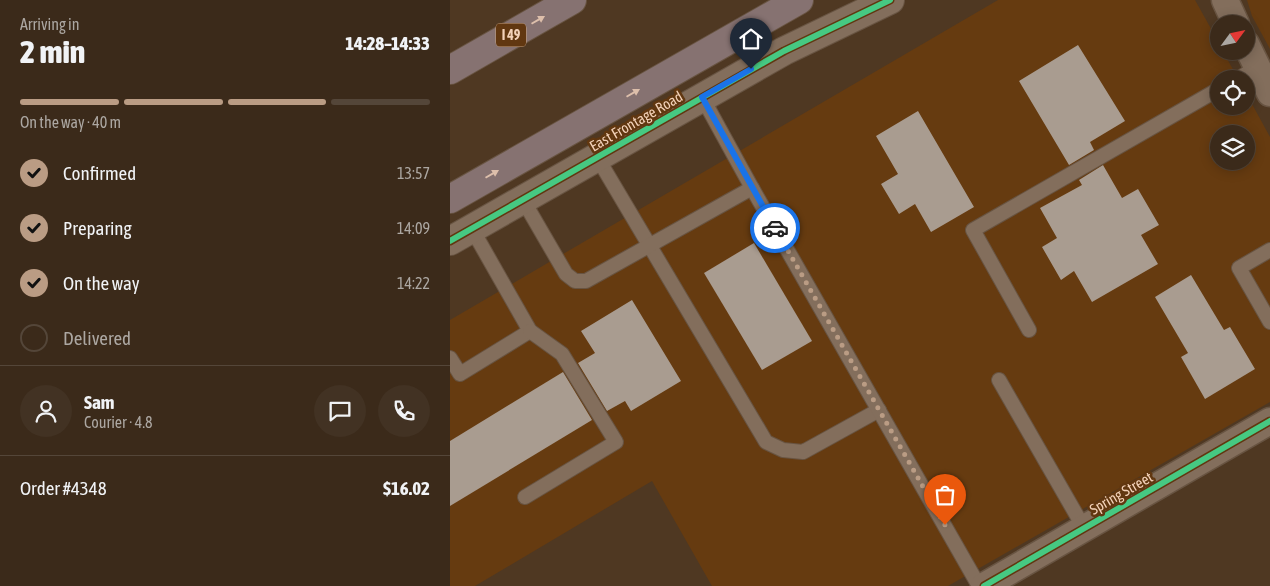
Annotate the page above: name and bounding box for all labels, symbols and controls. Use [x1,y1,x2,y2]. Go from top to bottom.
text: Arriving in [20,15,80,33]
one-way arrow [531,15,545,24]
north arrow [1210,15,1255,60]
map controls [1210,15,1255,170]
pin [730,18,772,69]
road number: I 49 [496,24,526,46]
icon: home [737,25,765,53]
text: 14:28–14:33 [345,32,430,54]
text: 2 min [20,33,85,70]
button: locate [1210,70,1255,115]
street label: East Frontage Road [587,88,685,154]
one-way arrow [627,89,640,98]
text: On the way · 40 m [20,113,121,131]
button: layers [1210,125,1255,170]
icon: check [20,159,48,187]
text: Confirmed [63,162,136,184]
text: 13:57 [397,164,430,182]
one-way arrow [486,170,499,179]
courier [750,203,800,253]
icon: check [20,214,48,242]
icon: car [761,214,789,242]
text: Preparing [63,217,132,239]
text: 14:09 [397,219,430,237]
icon: check [20,269,48,297]
text: On the way [63,272,140,294]
text: 14:22 [397,274,430,292]
text: Delivered [63,327,131,349]
button: person [20,385,72,437]
button: chat [314,385,366,437]
button: phone [378,385,430,437]
text: Sam [84,391,115,413]
text: Courier · 4.8 [84,413,153,431]
street label: Spring Street [1086,468,1156,518]
pin [924,474,966,525]
text: Order #4348 [20,477,107,499]
text: $16.02 [383,477,430,499]
icon: bag [931,481,959,509]

